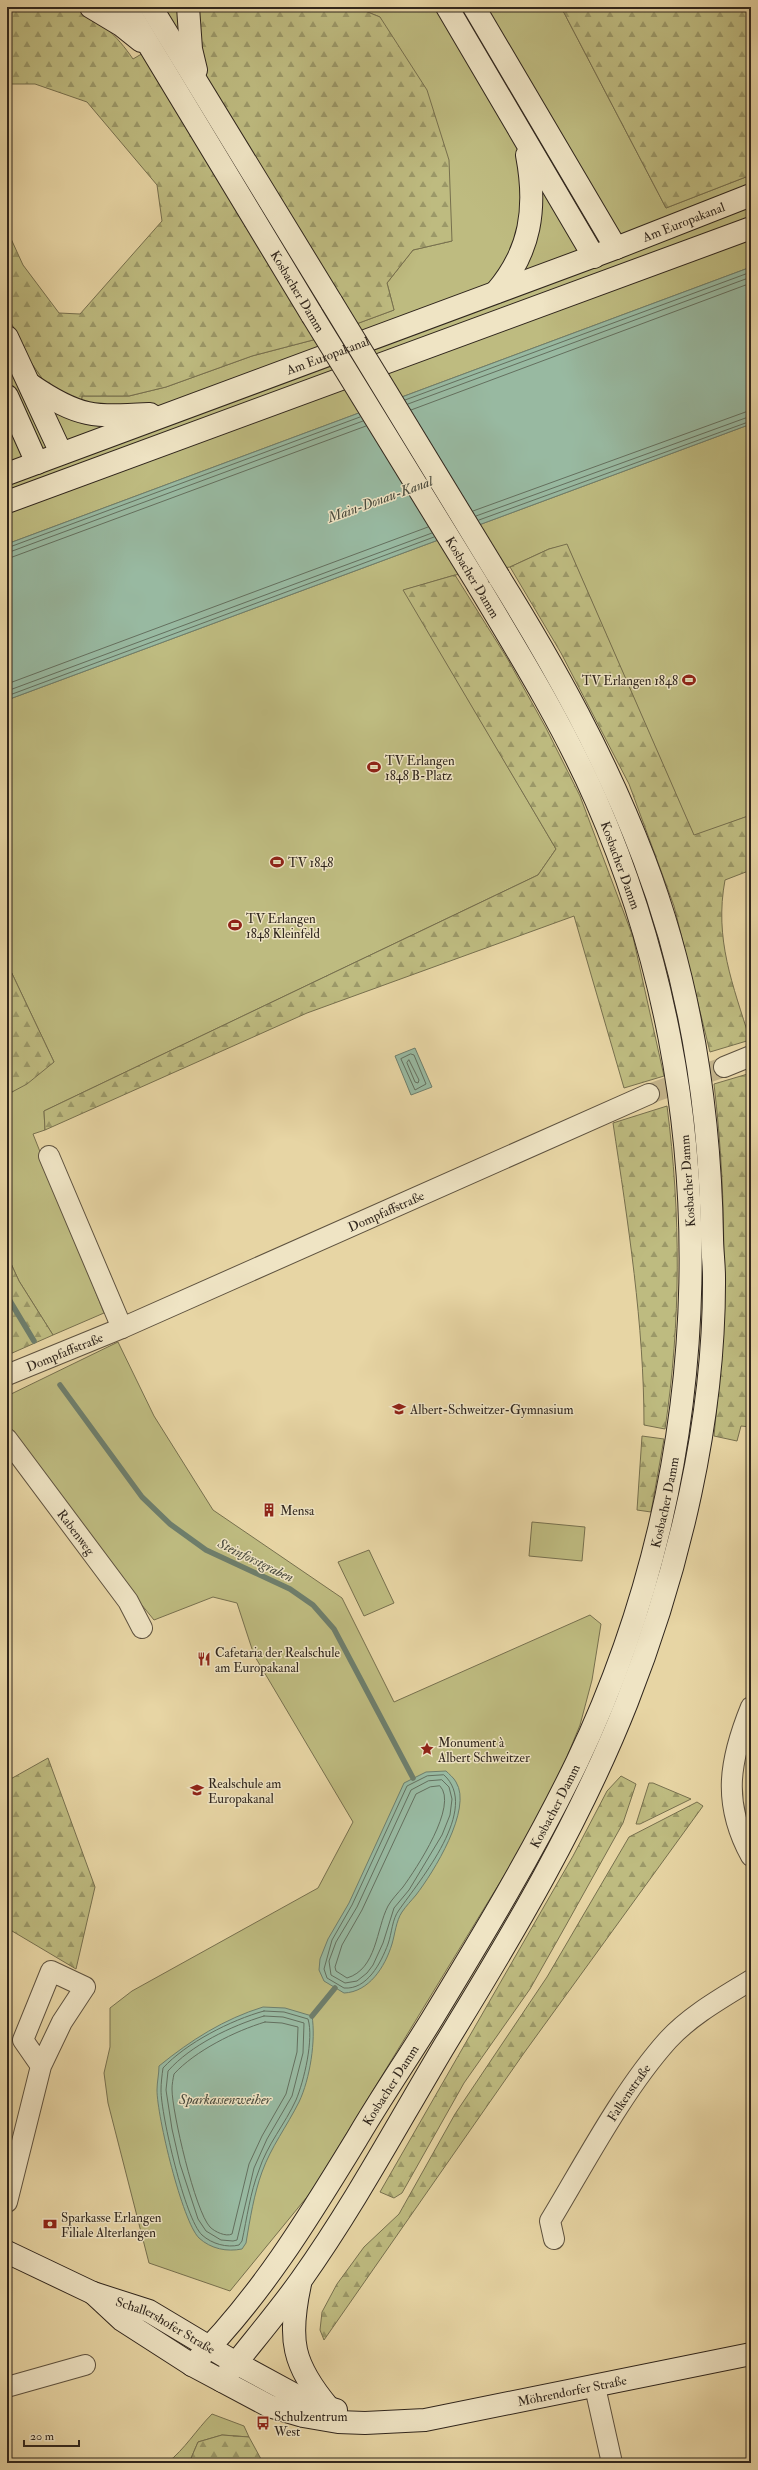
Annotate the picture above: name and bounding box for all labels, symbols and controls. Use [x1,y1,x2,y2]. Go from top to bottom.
street label: Am Europakanal [639,199,728,246]
street label: Kosbacher Damm [266,248,328,335]
street label: Am Europakanal [283,333,372,379]
water label: Main-Donau-Kanal [324,472,437,527]
street label: Kosbacher Damm [441,534,503,621]
sports icon: TV Erlangen 1848 [681,672,697,688]
place label: TV Erlangen 1848 [582,673,678,689]
place label: TV Erlangen 1848 B-Platz [385,753,455,784]
sports icon: TV Erlangen 1848 B-Platz [366,759,382,775]
street label: Kosbacher Damm [597,819,643,912]
sports icon: TV 1848 [269,854,285,870]
place label: TV 1848 [288,855,333,871]
place label: TV Erlangen 1848 Kleinfeld [246,911,320,942]
sports icon: TV Erlangen 1848 Kleinfeld [227,917,243,933]
street label: Kosbacher Damm [677,1134,699,1228]
street label: Dompfaffstraße [346,1188,427,1236]
street label: Dompfaffstraße [24,1329,106,1375]
school or university icon: Albert-Schweitzer-Gymnasium [391,1401,407,1417]
place label: Albert-Schweitzer-Gymnasium [409,1402,574,1419]
street label: Kosbacher Damm [648,1456,683,1550]
building icon: Mensa [261,1502,277,1518]
place label: Mensa [280,1503,315,1519]
street label: Rabenweg [53,1507,98,1559]
water label: Steinforstgraben [214,1534,297,1586]
place label: Cafetaria der Realschule am Europakanal [215,1645,340,1677]
restaurant icon: Cafetaria der Realschule am Europakanal [196,1651,212,1667]
place label: Monument à Albert Schweitzer [437,1735,530,1766]
place icon: Monument à Albert Schweitzer [419,1741,435,1757]
street label: Kosbacher Damm [527,1762,584,1851]
place label: Realschule am Europakanal [208,1776,281,1808]
school or university icon: Realschule am Europakanal [189,1782,205,1798]
street label: Kosbacher Damm [360,2042,423,2129]
street label: Falkenstraße [604,2061,655,2125]
water label: Sparkassenweiher [178,2091,272,2108]
place label: Sparkasse Erlangen Filiale Alterlangen [61,2210,162,2241]
bank icon: Sparkasse Erlangen Filiale Alterlangen [42,2216,58,2232]
street label: Schallershofer Straße [114,2294,218,2358]
street label: Möhrendorfer Straße [516,2372,629,2410]
place label: Schulzentrum West [273,2409,347,2440]
bus stop icon: Schulzentrum West [255,2415,271,2431]
scale bar [24,2422,79,2448]
text: 20 m [30,2429,55,2444]

